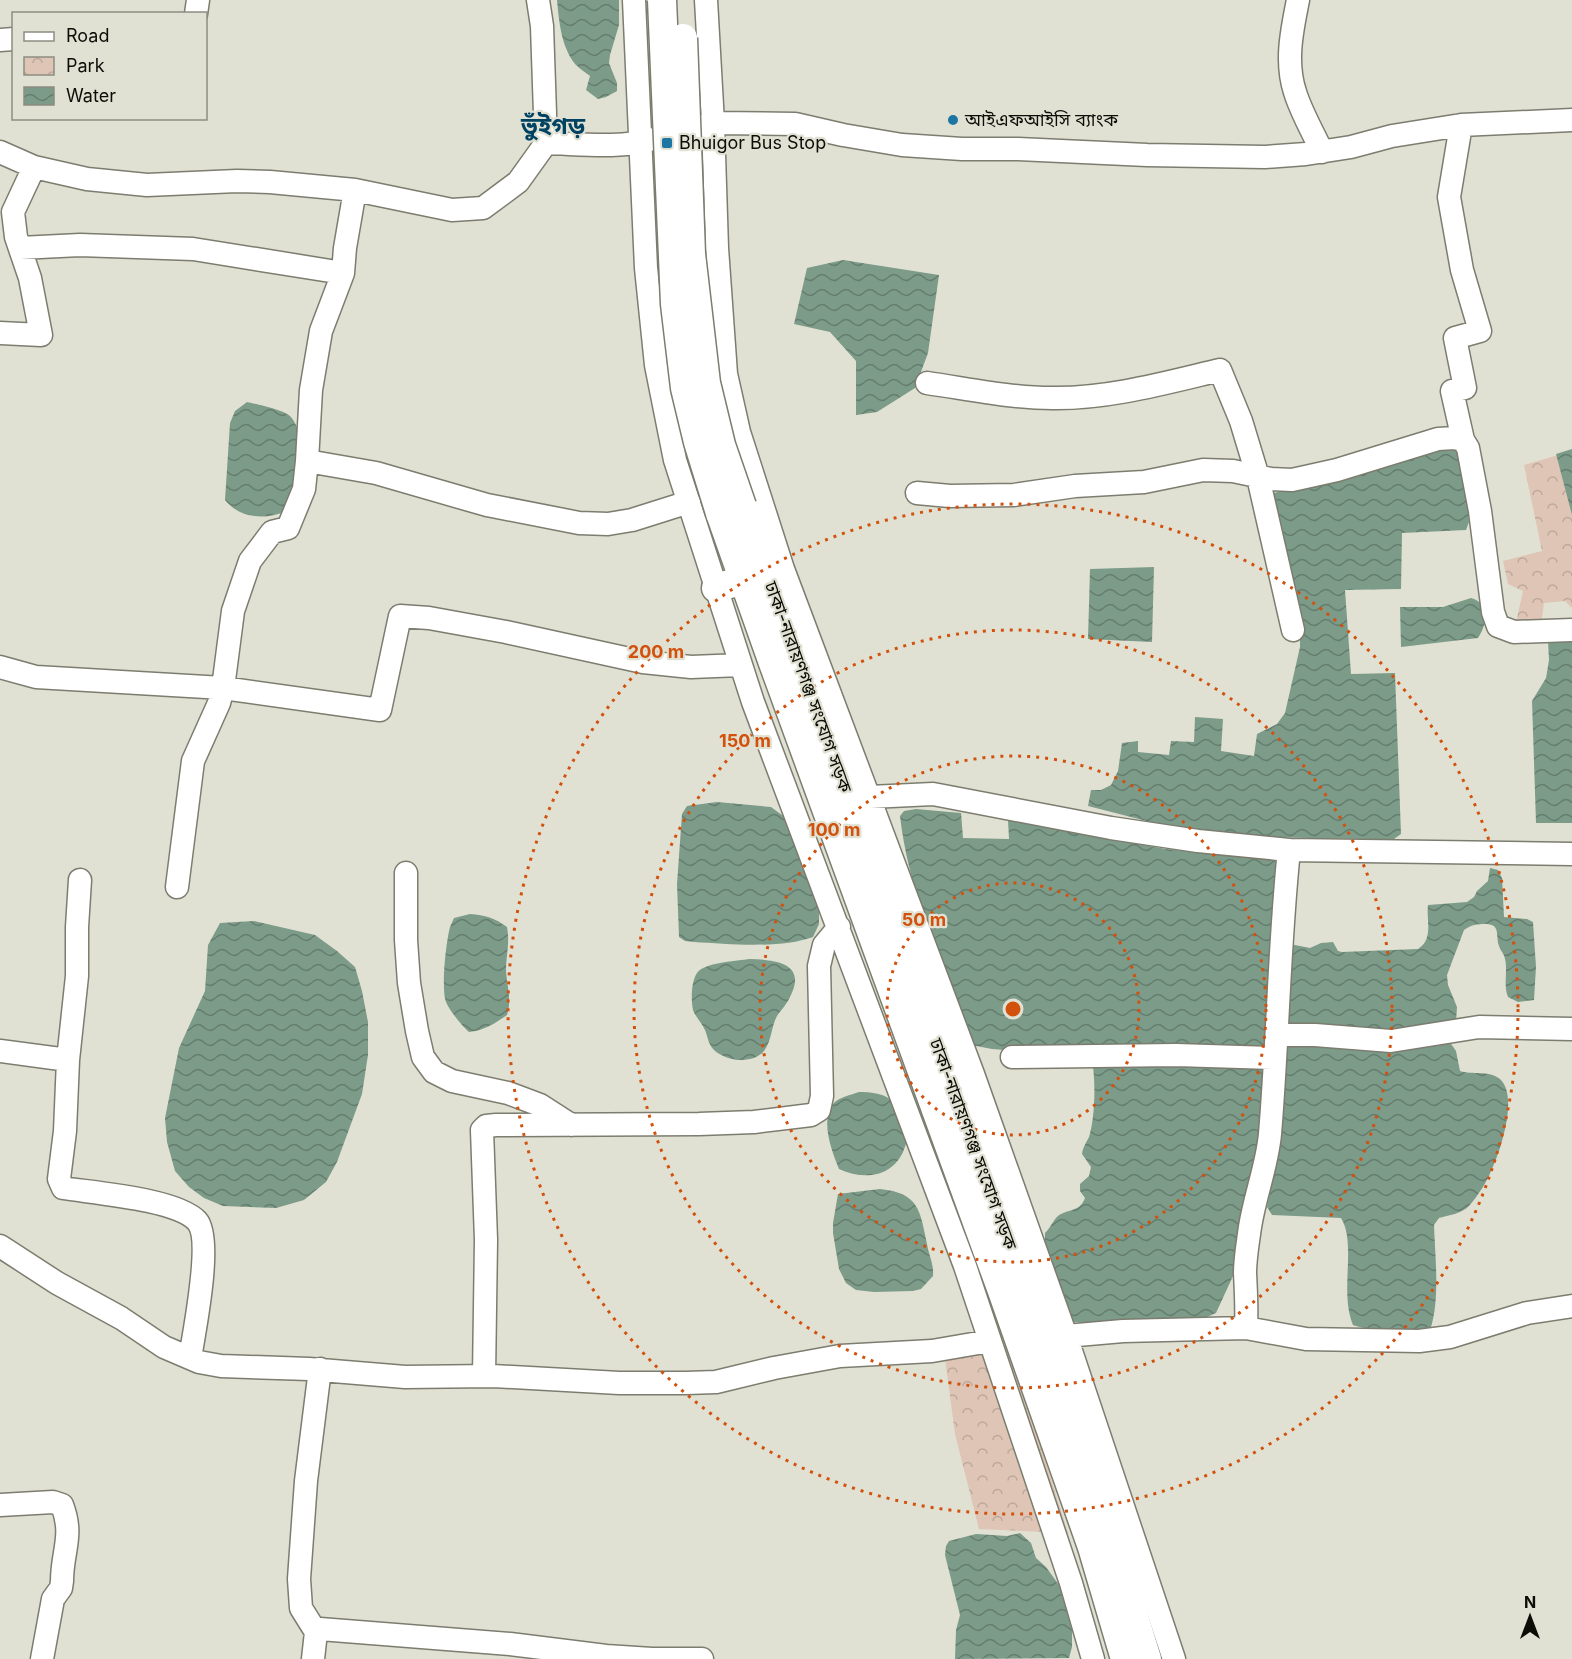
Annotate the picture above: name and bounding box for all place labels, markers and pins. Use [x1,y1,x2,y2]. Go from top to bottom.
place label: আইএফআইসি ব্যাংক [964,109,1118,130]
marker: আইএফআইসি ব্যাংক [946,113,960,127]
place label: Bhuigor Bus Stop [679,132,826,153]
marker: Bhuigor Bus Stop [660,136,674,150]
centre of rings [1003,999,1023,1019]

